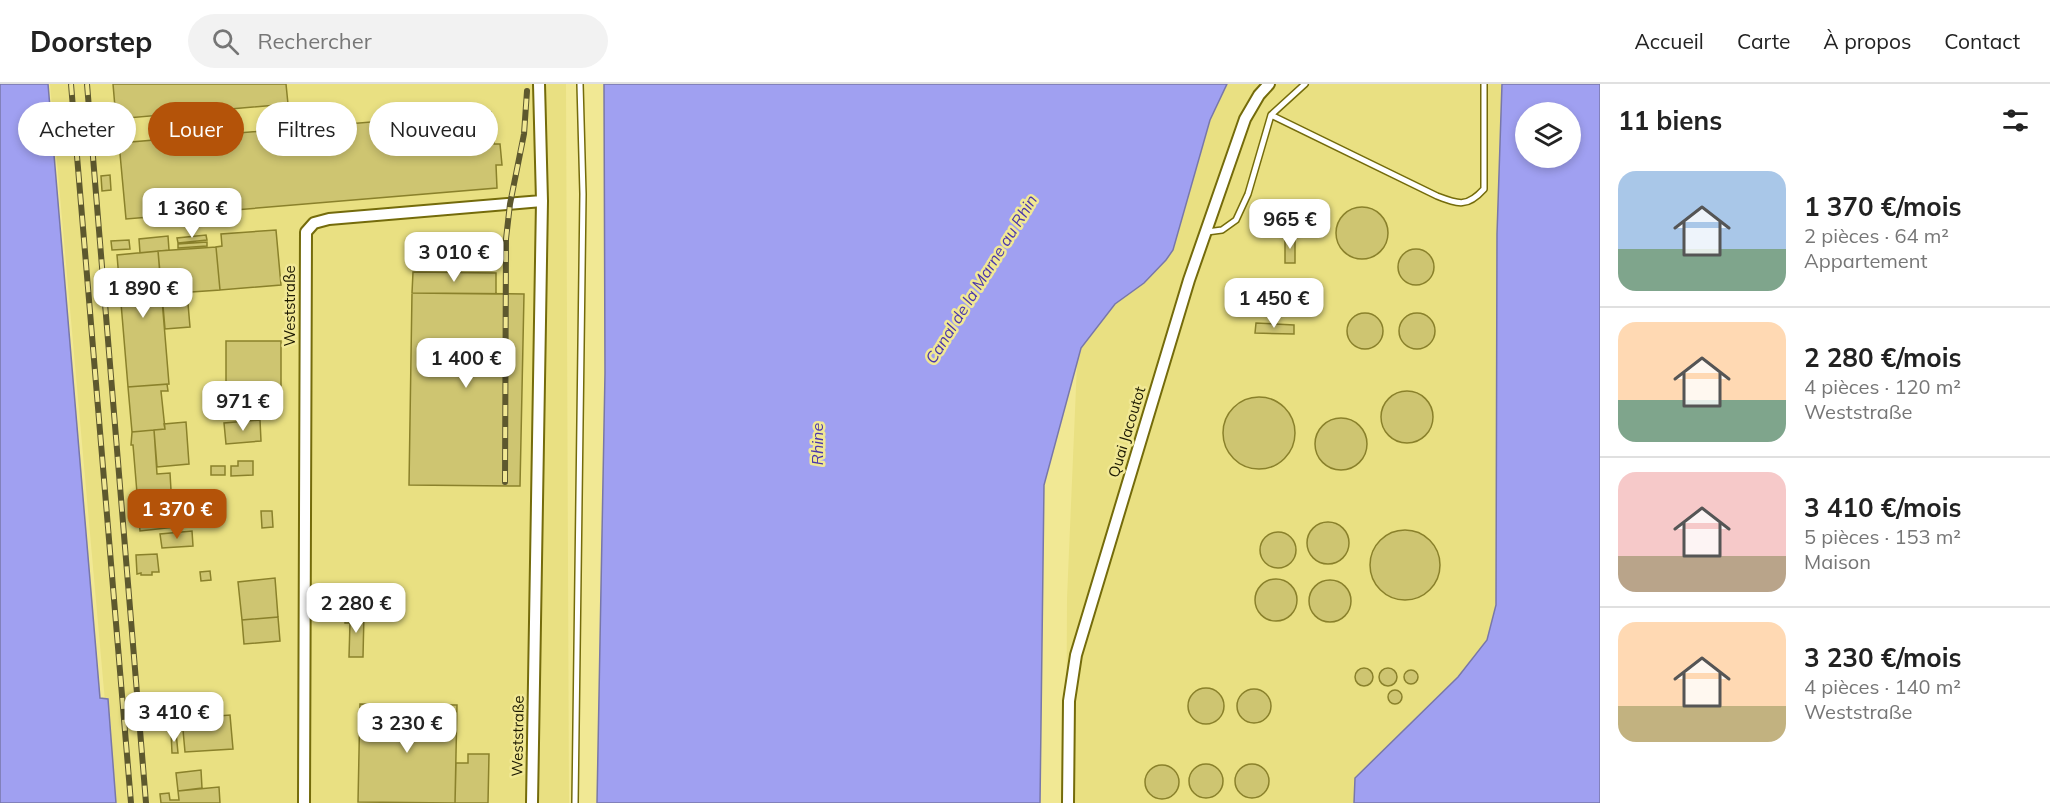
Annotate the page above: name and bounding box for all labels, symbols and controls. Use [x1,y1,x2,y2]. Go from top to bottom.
search box [188,14,608,68]
text: Doorstep [30,24,152,59]
icon: search [209,25,242,58]
text: Rechercher [257,27,372,55]
text: Accueil [1634,28,1704,54]
text: Carte [1737,28,1790,54]
text: À propos [1823,28,1911,54]
text: Contact [1944,28,2020,54]
chip: Acheter [18,102,136,156]
chip: Louer [148,102,244,156]
chip: Filtres [256,102,357,156]
chip: Nouveau [369,102,498,156]
map controls [1515,102,1581,168]
button: layers [1515,102,1581,168]
text: 11 biens [1618,104,1722,137]
icon: filters [1999,104,2032,137]
pin: 1 360 € [137,188,247,239]
text: 1 370 €/mois [1804,190,1961,223]
water label: Canal de la Marne au Rhin [921,191,1041,367]
text: 1 360 € [157,195,227,220]
icon: home [1666,195,1738,267]
pin: 965 € [1248,199,1332,250]
text: 965 € [1263,206,1317,231]
text: 2 pièces · 64 m² [1804,223,1949,248]
pin: 3 010 € [399,232,509,283]
text: 3 010 € [419,239,489,264]
text: Appartement [1804,248,1927,273]
street label: Weststraße [280,265,299,347]
pin: 1 890 € [88,268,198,319]
text: 1 890 € [108,275,178,300]
pin: 1 450 € [1219,278,1329,329]
text: 1 450 € [1239,285,1309,310]
pin: 1 400 € [411,338,521,389]
text: 2 280 €/mois [1804,341,1961,374]
text: 1 400 € [431,345,501,370]
icon: home [1666,346,1738,418]
text: 4 pièces · 120 m² [1804,374,1961,399]
pin: 971 € [201,381,285,432]
street label: Quai Jacoutot [1104,384,1149,480]
text: 971 € [216,388,270,413]
text: Weststraße [1804,399,1912,424]
water label: Rhine [807,423,827,465]
pin: 1 370 € [122,489,232,540]
text: 3 410 €/mois [1804,491,1961,524]
text: 1 370 € [142,496,212,521]
icon: home [1666,496,1738,568]
text: 5 pièces · 153 m² [1804,524,1961,549]
text: Maison [1804,549,1871,574]
pin: 2 280 € [301,583,411,634]
text: 2 280 € [321,590,391,615]
text: 3 230 €/mois [1804,641,1961,674]
icon: home [1666,646,1738,718]
text: 4 pièces · 140 m² [1804,674,1961,699]
pin: 3 410 € [119,692,229,743]
street label: Weststraße [507,695,528,777]
text: 3 410 € [139,699,209,724]
text: Weststraße [1804,699,1912,724]
pin: 3 230 € [352,703,462,754]
text: 3 230 € [372,710,442,735]

